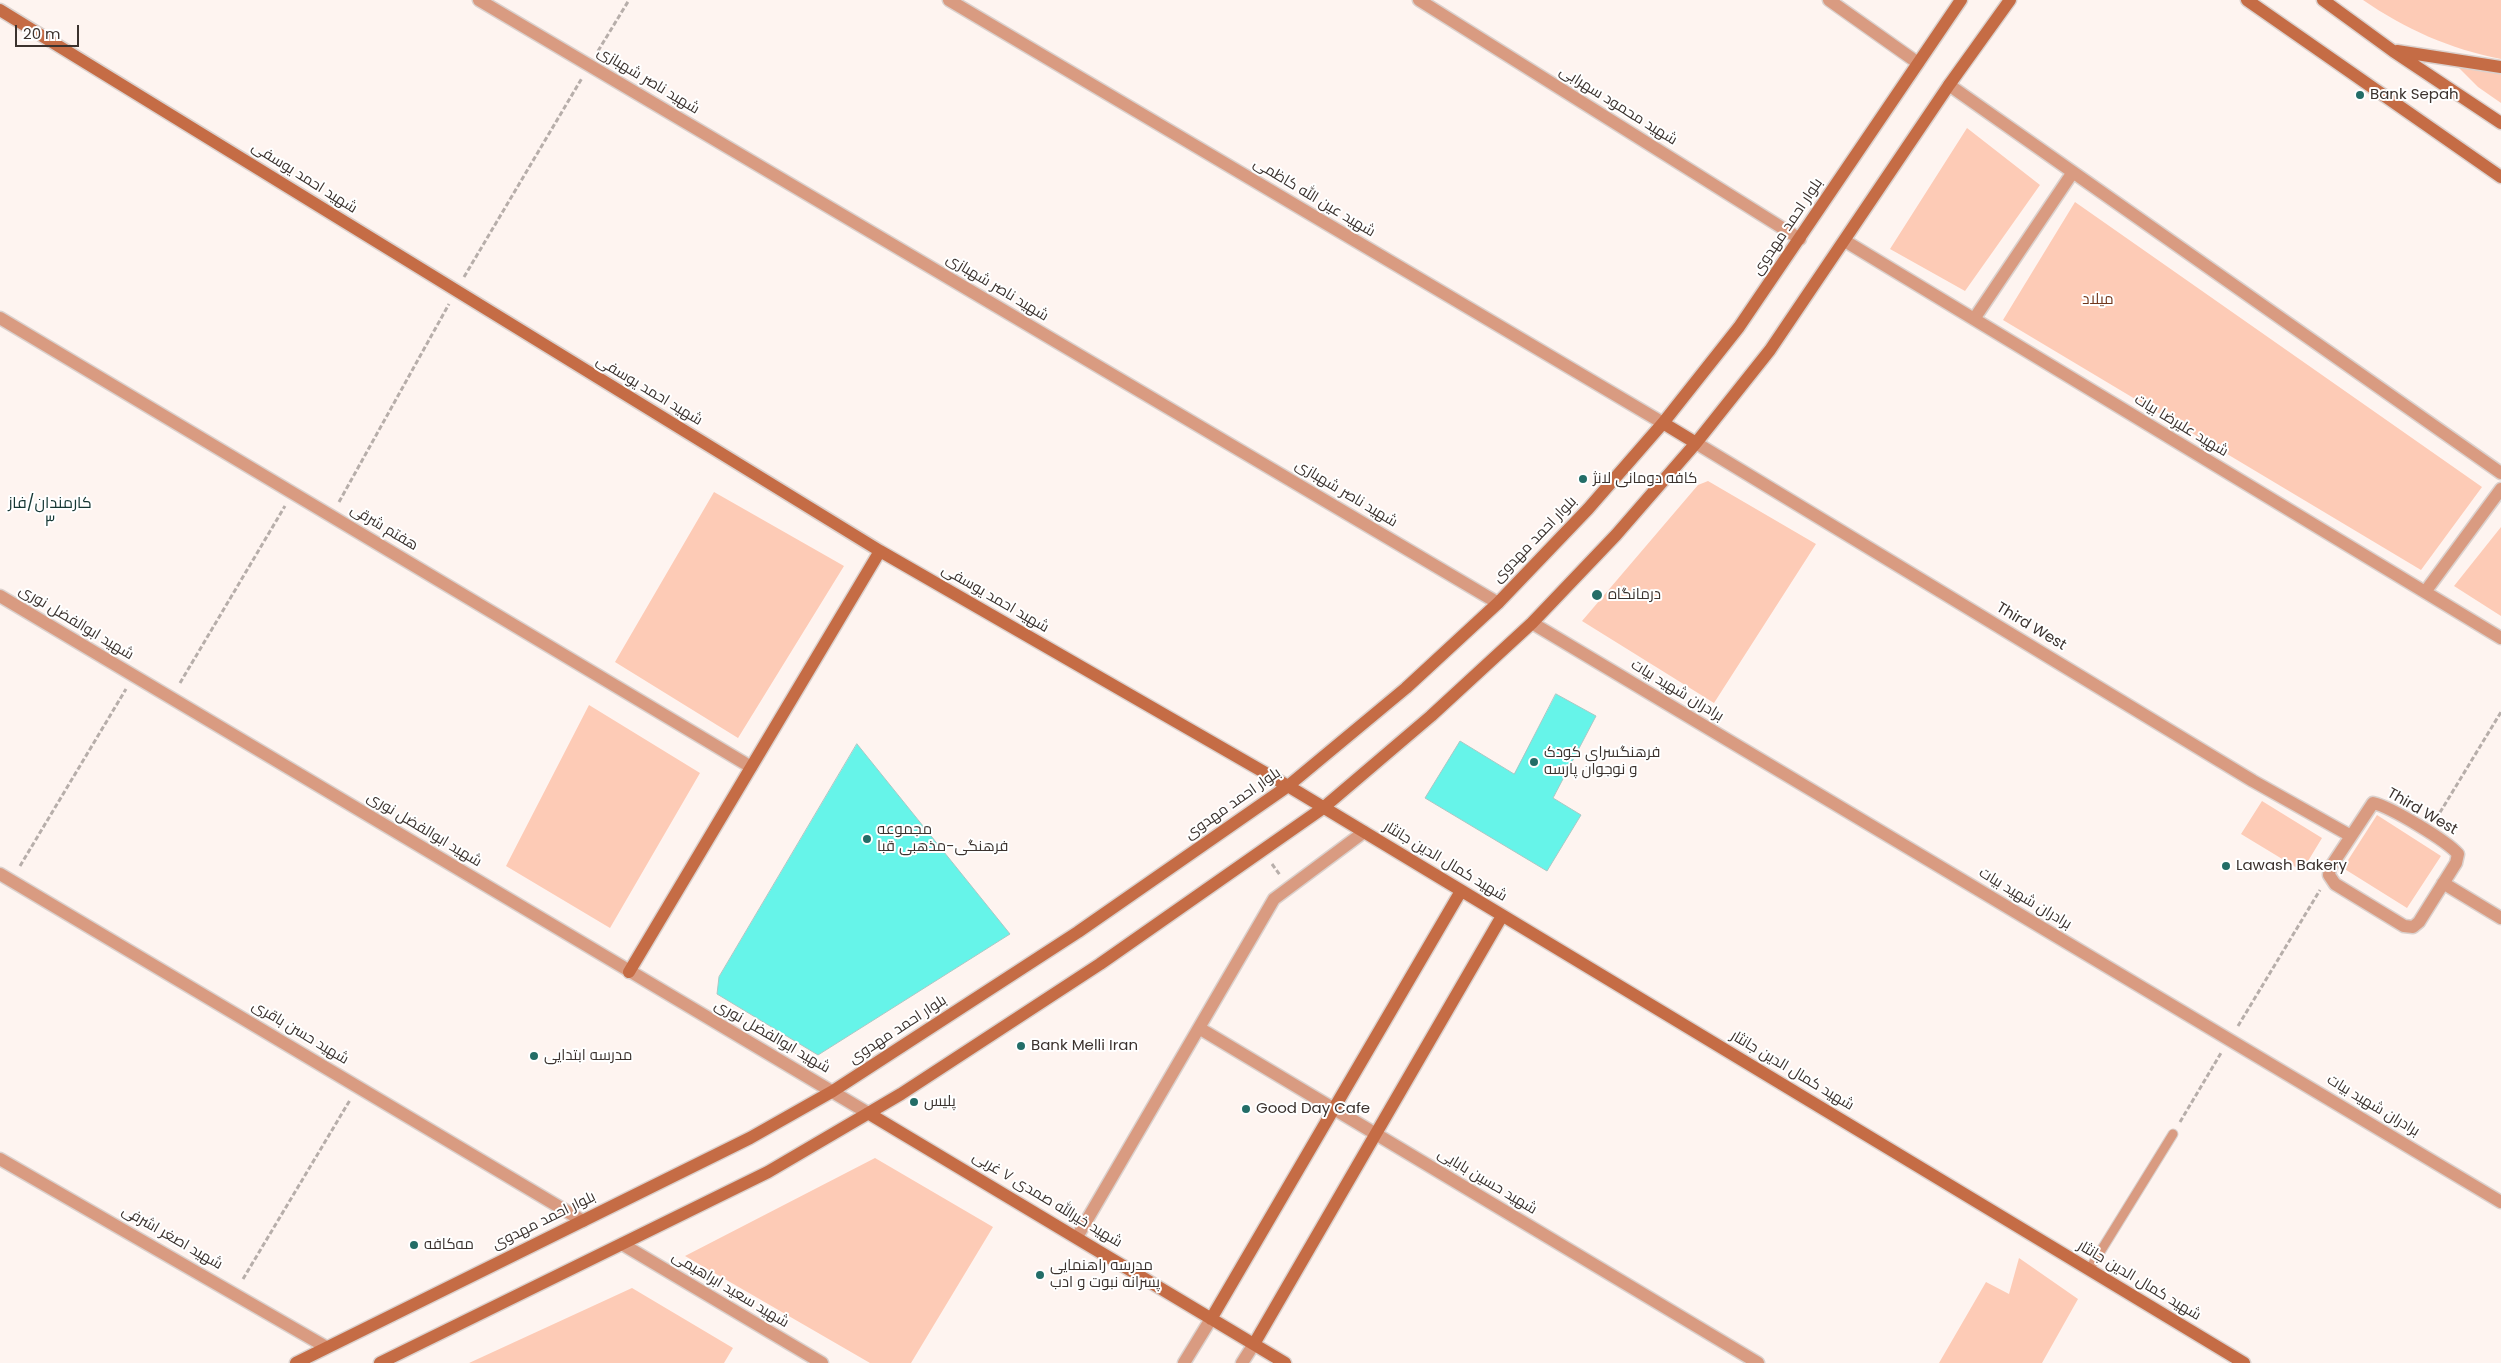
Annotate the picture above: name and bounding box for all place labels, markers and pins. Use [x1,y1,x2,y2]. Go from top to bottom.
place label: Bank Sepah [2370,86,2459,104]
marker: Bank Sepah [2354,89,2366,101]
place label: کافه دومانی لانژ [1593,470,1697,488]
marker: کافه دومانی لانژ [1577,473,1589,485]
place label: درمانگاه [1608,586,1661,604]
marker: درمانگاه [1590,588,1604,602]
place label: فرهنگسرای کودک و نوجوان پارسه [1544,744,1660,779]
marker: فرهنگسرای کودک و نوجوان پارسه [1528,756,1540,768]
place label: مجموعه فرهنگی-مذهبی قبا [877,821,1008,856]
marker: مجموعه فرهنگی-مذهبی قبا [861,833,873,845]
place label: Lawash Bakery [2236,857,2347,875]
marker: Lawash Bakery [2220,860,2232,872]
place label: Bank Melli Iran [1031,1037,1138,1055]
marker: Bank Melli Iran [1015,1040,1027,1052]
place label: مدرسه ابتدایی [544,1047,632,1065]
marker: مدرسه ابتدایی [528,1050,540,1062]
place label: پلیس [924,1093,956,1111]
marker: پلیس [908,1096,920,1108]
place label: Good Day Cafe [1256,1100,1370,1118]
marker: Good Day Cafe [1240,1103,1252,1115]
place label: مه‌کافه [424,1236,474,1254]
marker: مه‌کافه [408,1239,420,1251]
place label: مدرسه راهنمایی پسرانه نبوت و ادب [1050,1257,1160,1292]
marker: مدرسه راهنمایی پسرانه نبوت و ادب [1034,1269,1046,1281]

